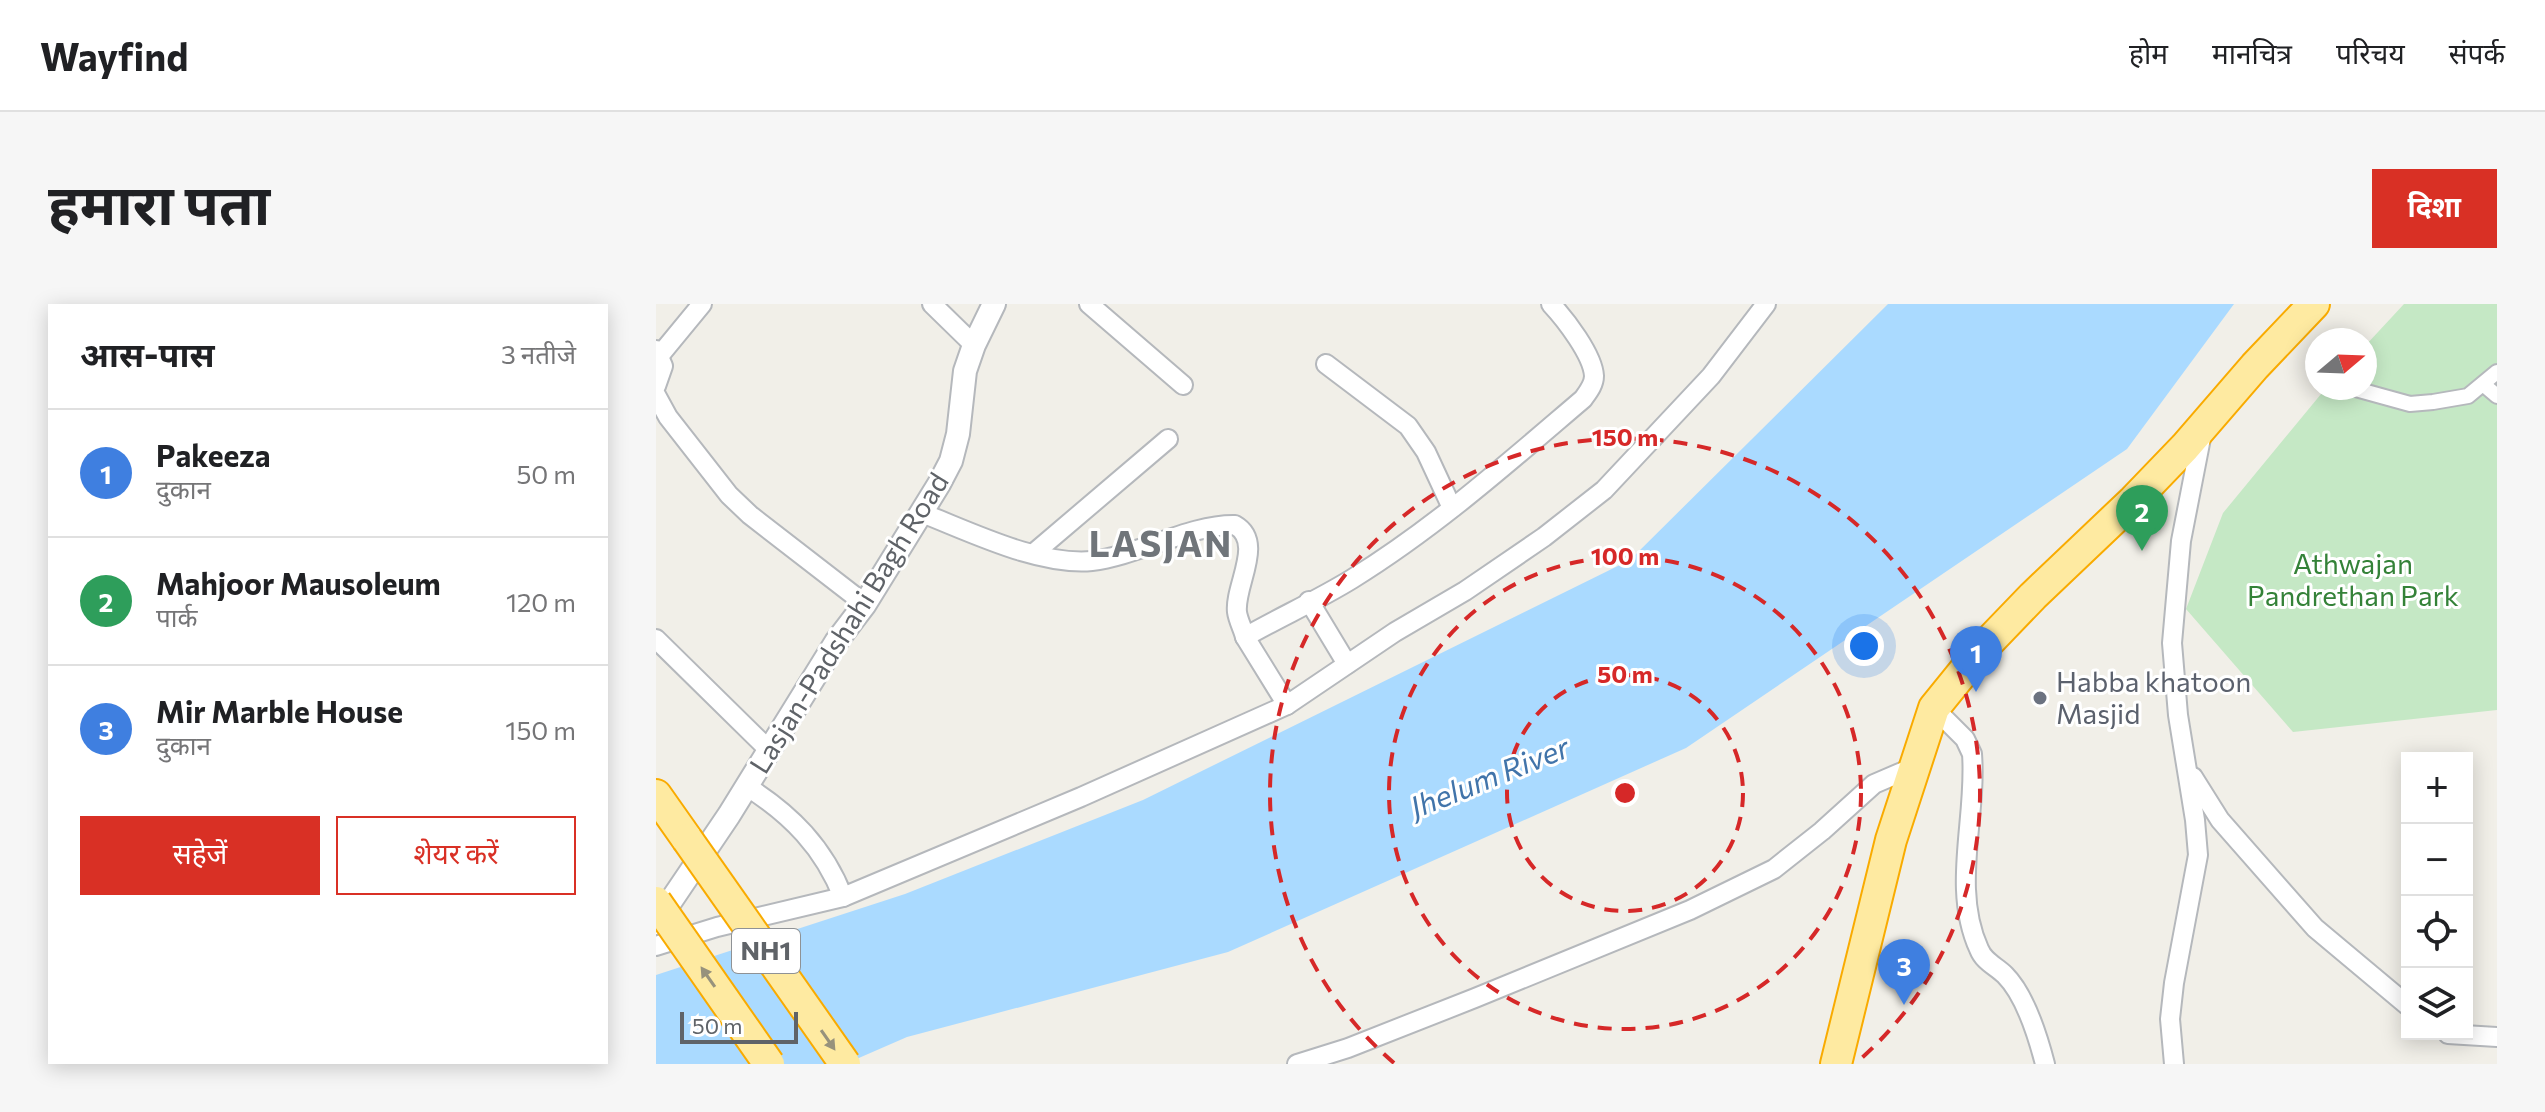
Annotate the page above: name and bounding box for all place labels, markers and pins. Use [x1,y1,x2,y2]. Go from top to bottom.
pin: 2 [2116,485,2168,551]
pin: 1 [1950,626,2002,692]
place label: Habba khatoon Masjid [2056,664,2251,730]
marker: Habba khatoon Masjid [2031,689,2049,707]
centre of rings [1611,779,1639,807]
pin: 3 [1878,939,1930,1005]

